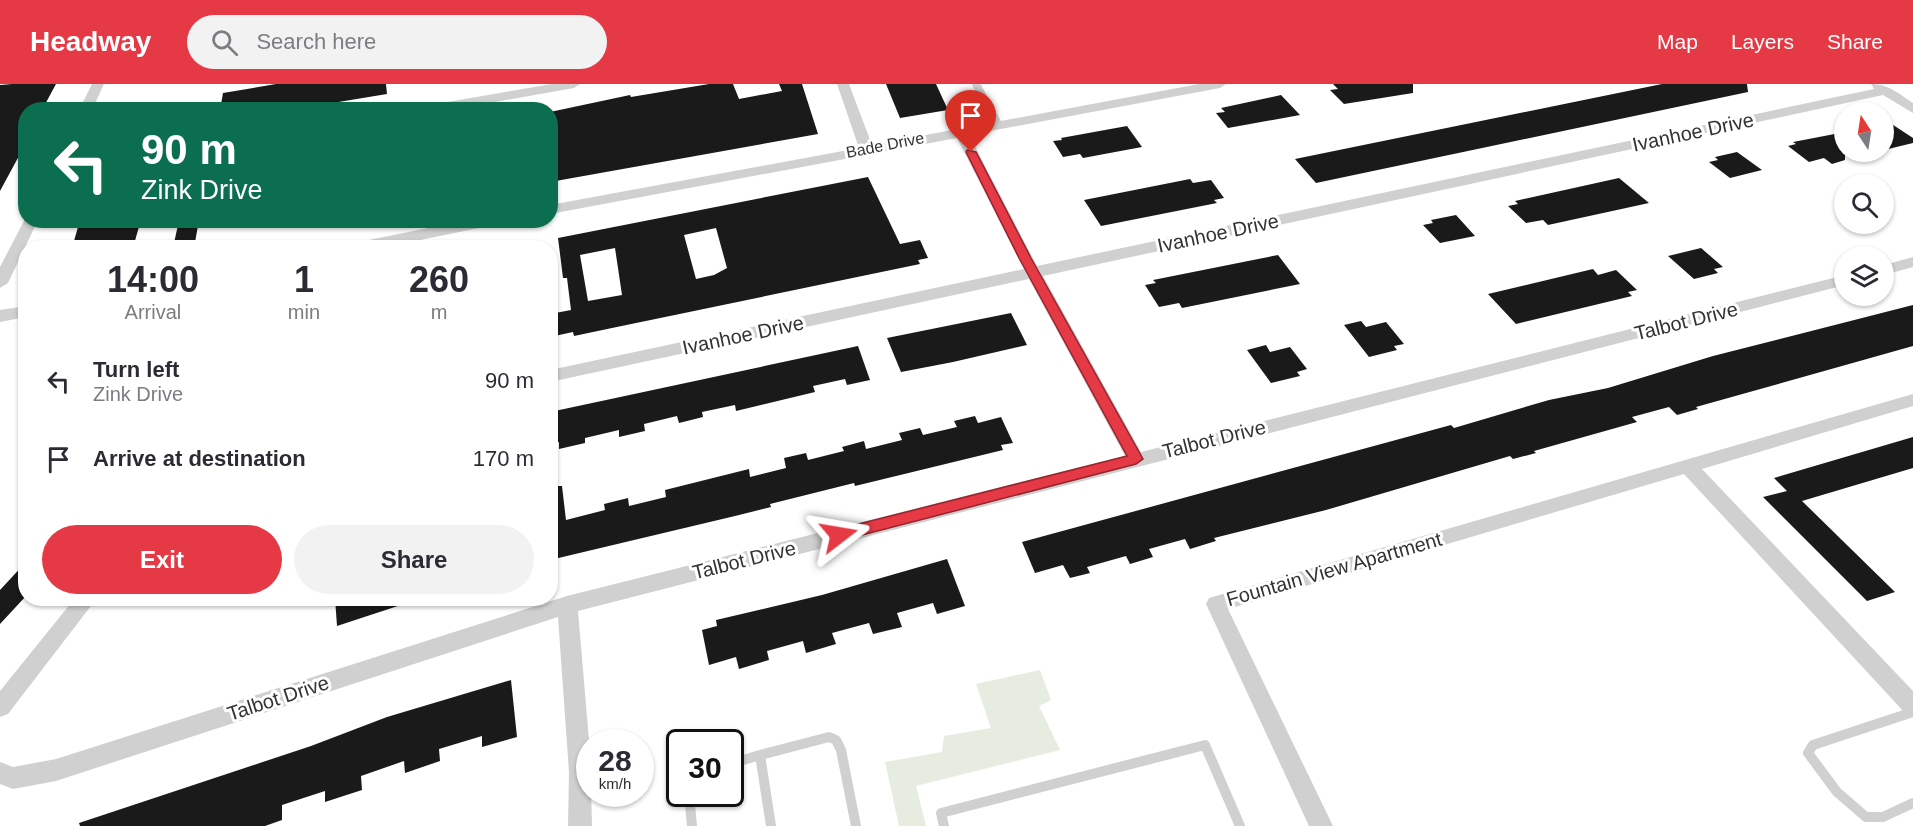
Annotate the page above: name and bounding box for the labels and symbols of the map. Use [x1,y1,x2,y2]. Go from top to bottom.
pin [945,90,996,152]
north arrow [1834,102,1894,162]
street label: Ivanhoe Drive [1630,108,1756,156]
street label: Bade Drive [845,129,926,161]
street label: Ivanhoe Drive [1155,209,1281,257]
street label: Talbot Drive [1632,298,1740,344]
street label: Ivanhoe Drive [680,311,806,359]
street label: Talbot Drive [1160,416,1268,462]
position arrow [807,503,871,567]
street label: Fountain View Apartment [1224,528,1445,610]
street label: Talbot Drive [690,537,798,583]
street label: Talbot Drive [224,671,332,725]
speed limit sign: 30 [666,729,744,807]

